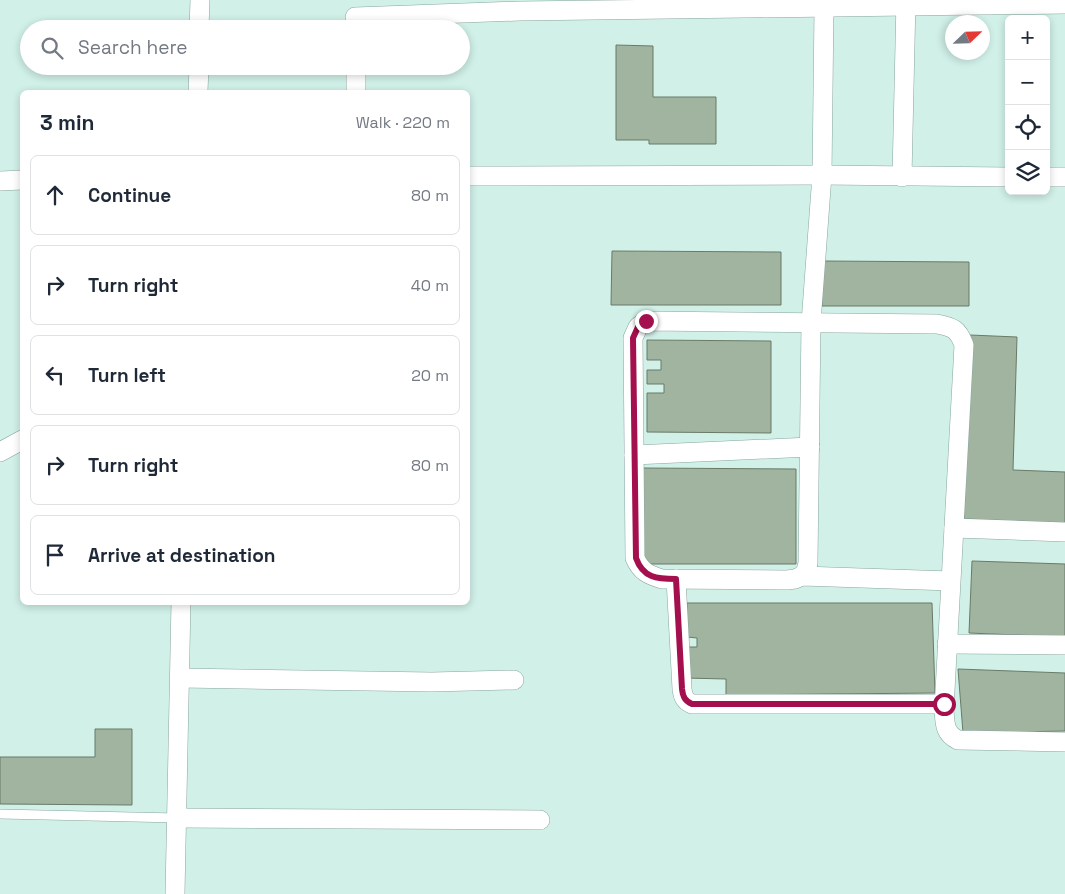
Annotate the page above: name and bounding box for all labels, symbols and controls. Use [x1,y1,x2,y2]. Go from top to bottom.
north arrow [945,15,990,60]
map controls [1005,15,1050,195]
button: + [1005,15,1050,60]
search box [20,20,470,75]
icon: search [38,34,66,62]
text: Search here [78,35,188,60]
button: − [1005,60,1050,105]
button: locate [1005,105,1050,150]
text: 3 min [40,109,95,136]
text: Walk · 220 m [356,112,450,133]
button: layers [1005,150,1050,195]
icon: ahead [41,181,69,209]
text: Continue [88,183,171,208]
text: 80 m [411,185,449,206]
icon: right [41,271,69,299]
text: Turn right [88,273,178,298]
text: 40 m [411,275,449,296]
route end [635,310,658,333]
icon: left [41,361,69,389]
text: Turn left [88,363,166,388]
text: 20 m [411,365,449,386]
icon: right [41,451,69,479]
text: Turn right [88,453,178,478]
text: 80 m [411,455,449,476]
icon: arrive [41,541,69,569]
text: Arrive at destination [88,543,276,568]
route start [933,693,956,716]

